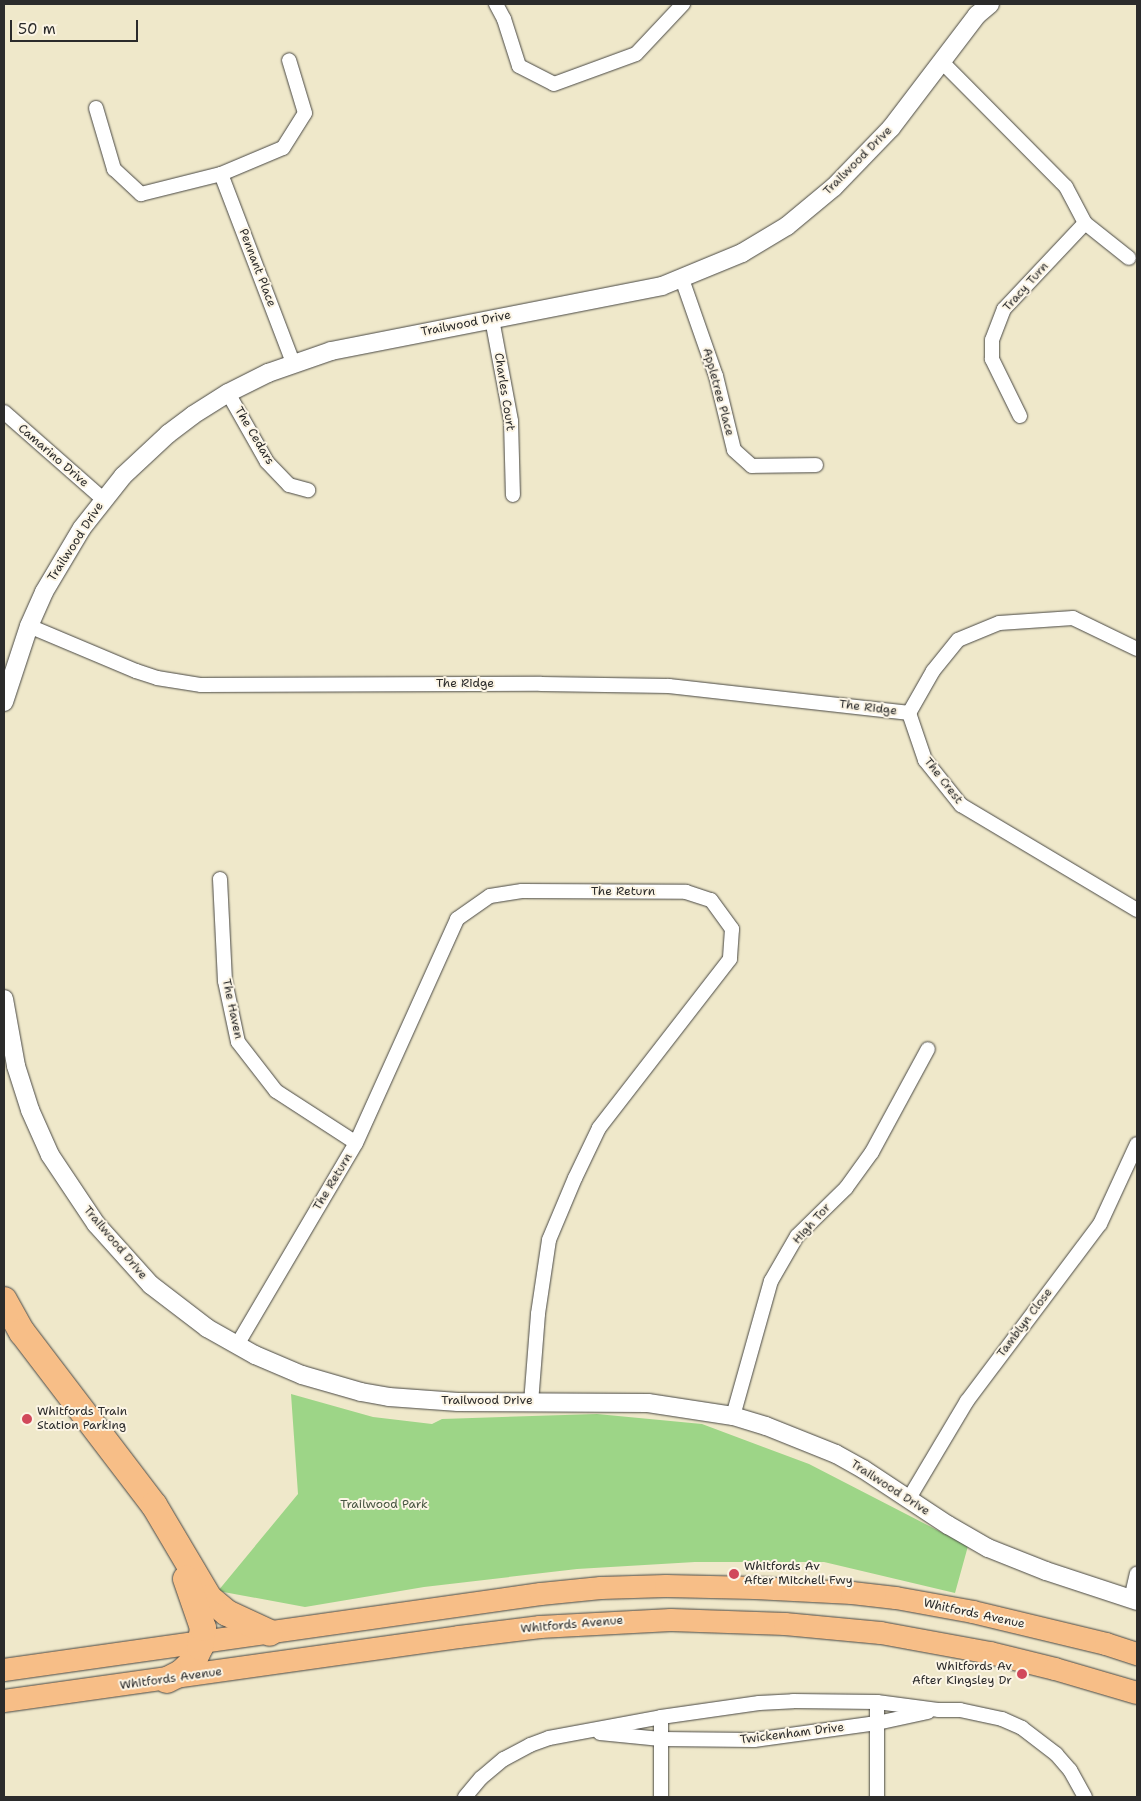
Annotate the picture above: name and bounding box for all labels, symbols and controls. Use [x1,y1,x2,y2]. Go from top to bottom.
scale bar [12,10,140,42]
text: 50 m [18,19,56,39]
street label: Trailwood Drive [821,124,895,198]
street label: Pennant Place [236,227,278,309]
street label: Tracy Turn [1000,260,1052,314]
street label: Trailwood Drive [420,308,512,340]
street label: Appletree Place [699,346,737,438]
street label: Charles Court [491,352,517,432]
street label: The Cedars [231,404,277,468]
street label: Camarino Drive [15,421,91,491]
street label: Trailwood Drive [45,500,107,584]
street label: The Ridge [436,677,494,691]
street label: The Ridge [838,697,898,719]
street label: The Crest [921,755,965,807]
street label: The Return [591,885,655,899]
street label: The Haven [219,978,245,1040]
street label: The Return [310,1151,356,1213]
street label: High Tor [790,1201,834,1247]
street label: Trailwood Drive [80,1203,150,1283]
street label: Tamblyn Close [994,1286,1056,1360]
street label: Trailwood Drive [441,1394,533,1408]
place label: Whitfords Train Station Parking [37,1405,127,1433]
marker: Whitfords Train Station Parking [21,1413,33,1425]
street label: Trailwood Drive [848,1457,932,1519]
park label: Trailwood Park [340,1498,428,1512]
place label: Whitfords Av After Mitchell Fwy [744,1560,853,1588]
marker: Whitfords Av After Mitchell Fwy [728,1568,740,1580]
street label: Whitfords Avenue [922,1596,1026,1632]
street label: Whitfords Avenue [520,1613,624,1637]
place label: Whitfords Av After Kingsley Dr [912,1660,1012,1688]
street label: Whitfords Avenue [119,1665,223,1693]
marker: Whitfords Av After Kingsley Dr [1016,1668,1028,1680]
street label: Twickenham Drive [739,1720,845,1748]

